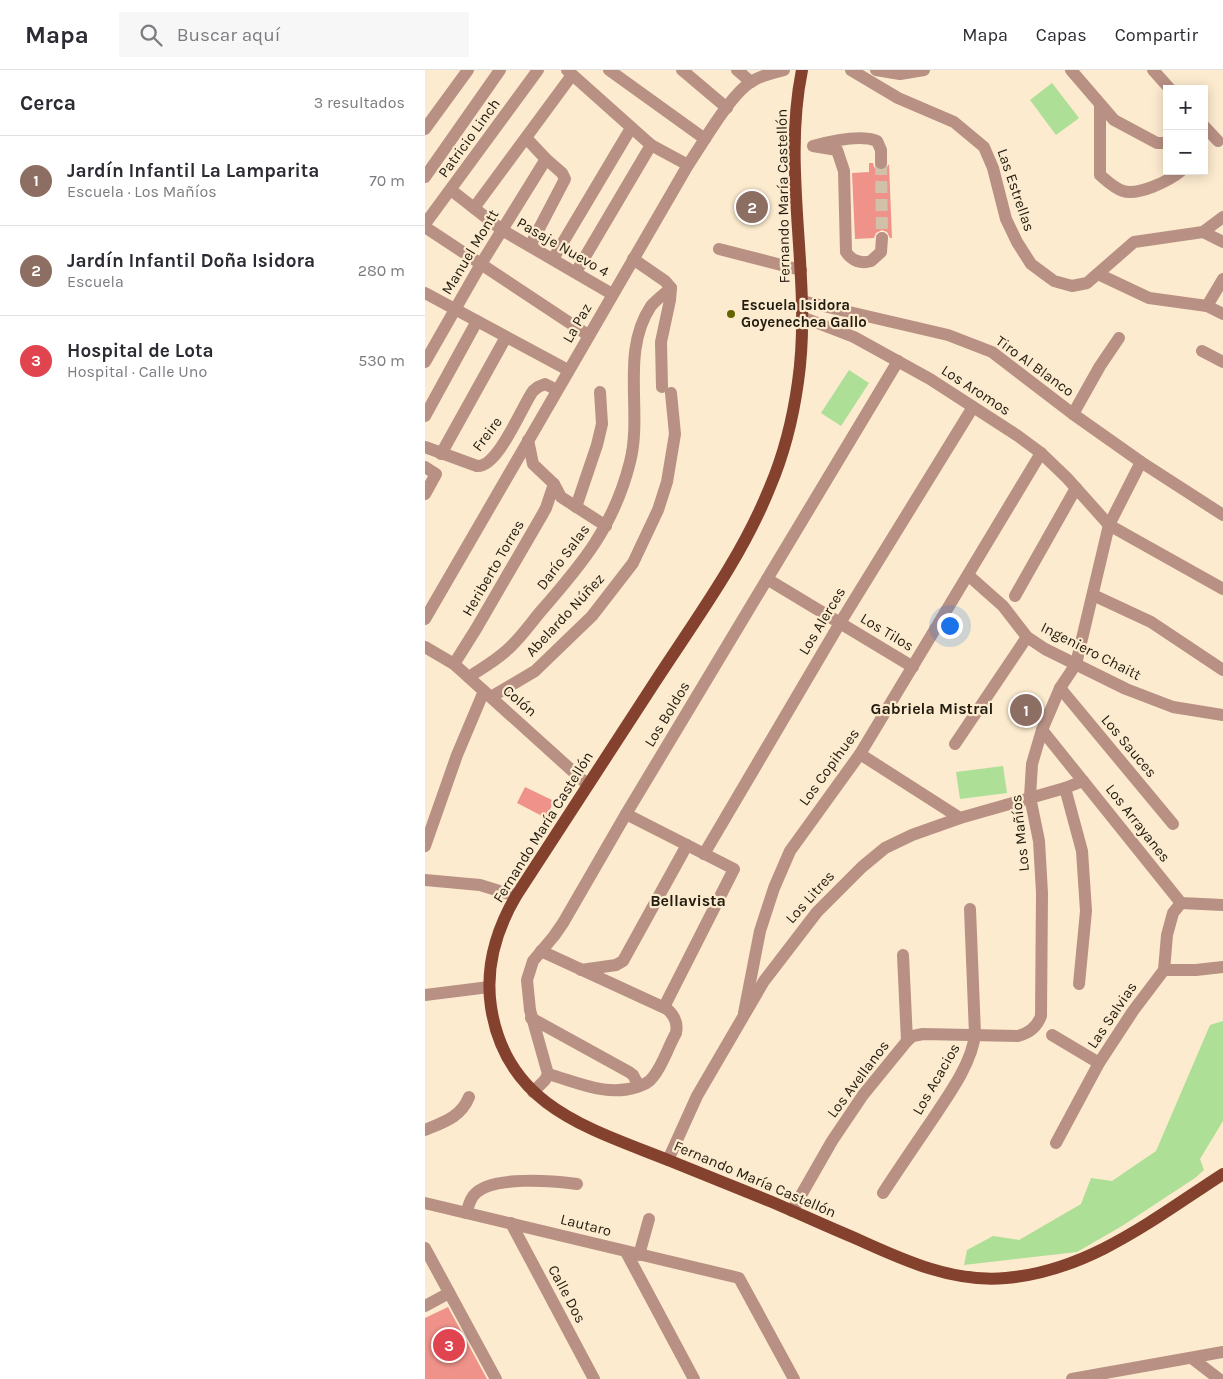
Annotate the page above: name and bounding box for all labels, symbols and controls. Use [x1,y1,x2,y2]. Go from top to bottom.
search box [119,12,469,57]
text: Mapa [25,21,89,49]
icon: search [137,21,165,49]
text: Buscar aquí [177,24,280,46]
text: Mapa [962,24,1008,46]
text: Capas [1036,24,1087,46]
text: Compartir [1115,24,1198,46]
map controls [1163,85,1208,175]
button: + [1163,85,1208,130]
text: Cerca [20,91,76,115]
text: 3 resultados [314,93,405,112]
street label: Patricio Linch [434,95,504,181]
street label: Fernando María Castellón [772,109,794,283]
button: − [1163,130,1208,175]
street label: Las Estrellas [993,146,1039,234]
text: Jardín Infantil La Lamparita [67,160,319,182]
text: 1 [33,171,39,190]
text: 70 m [369,171,405,190]
text: Escuela · Los Mañíos [67,182,217,201]
pin: 2 [736,188,768,226]
street label: Manuel Montt [438,206,503,298]
street label: Pasaje Nuevo 4 [514,213,613,281]
text: Jardín Infantil Doña Isidora [67,250,315,272]
text: 2 [31,261,41,280]
text: 280 m [358,261,405,280]
text: Escuela [67,272,124,291]
place label: Escuela Isidora Goyenechea Gallo [741,296,867,331]
street label: La Paz [559,300,595,346]
marker: Escuela Isidora Goyenechea Gallo [725,308,737,320]
street label: Tiro Al Blanco [992,332,1078,400]
text: Hospital de Lota [67,340,214,362]
text: 3 [31,351,41,370]
text: 530 m [358,351,405,370]
street label: Los Aromos [938,361,1014,419]
text: Hospital · Calle Uno [67,362,207,381]
street label: Freire [468,413,506,455]
street label: Heriberto Torres [458,517,528,619]
street label: Darío Salas [532,521,594,593]
street label: Abelardo Núñez [522,570,608,660]
street label: Los Alerces [795,584,849,658]
street label: Los Tilos [857,609,917,655]
your location [937,613,963,639]
street label: Ingeniero Chaitt [1038,618,1144,684]
street label: Los Boldos [640,678,694,750]
street label: Colón [499,681,541,721]
pin: 1 [1010,691,1042,729]
district label: Gabriela Mistral [871,699,993,718]
street label: Los Sauces [1098,711,1160,781]
street label: Los Copihues [795,725,863,809]
street label: Fernando María Castellón [489,748,597,906]
street label: Los Arrayanes [1102,780,1174,866]
street label: Los Mañíos [1007,794,1033,872]
street label: Los Litres [782,867,838,927]
district label: Bellavista [650,891,726,910]
street label: Las Salvias [1083,978,1141,1052]
street label: Los Avellanos [823,1037,893,1121]
street label: Los Acacios [908,1040,964,1118]
street label: Fernando María Castellón [671,1137,839,1221]
street label: Lautaro [559,1210,613,1240]
street label: Calle Dos [544,1262,590,1326]
pin: 3 [433,1326,465,1364]

